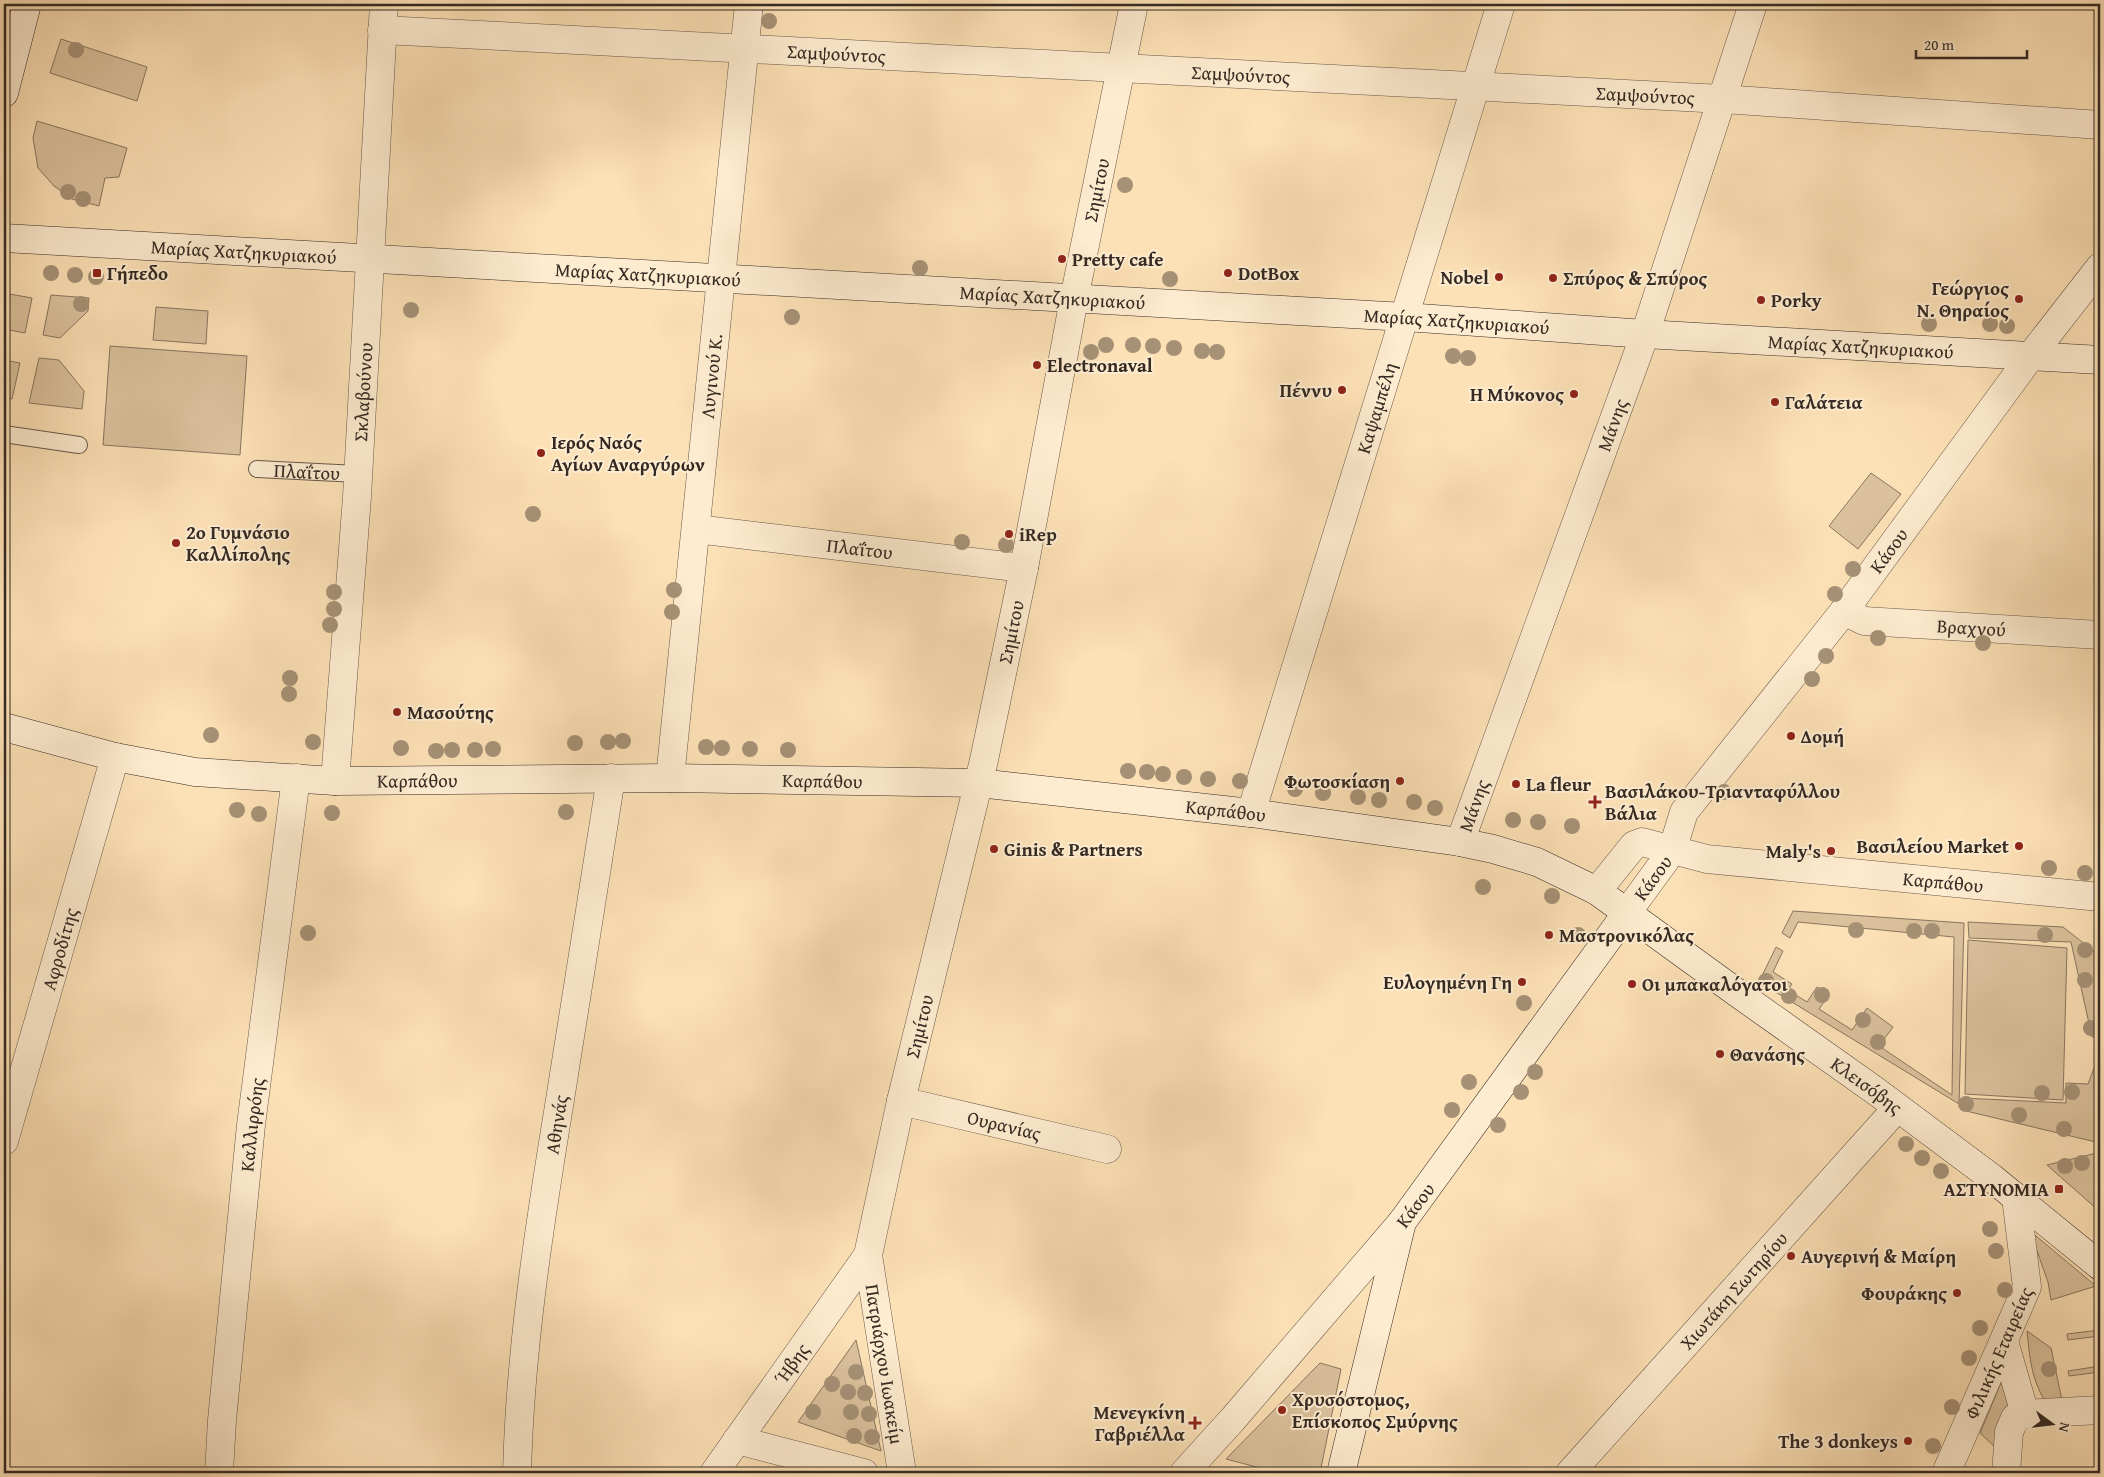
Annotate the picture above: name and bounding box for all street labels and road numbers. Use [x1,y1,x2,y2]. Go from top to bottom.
street label: Σαμψούντος [786,37,886,70]
street label: Σαμψούντος [1191,58,1291,91]
street label: Σαμψούντος [1595,78,1695,112]
street label: Σημίτου [1076,156,1116,224]
street label: Μαρίας Χατζηκυριακού [150,232,337,271]
street label: Μαρίας Χατζηκυριακού [554,255,742,294]
street label: Μαρίας Χατζηκυριακού [959,278,1146,316]
street label: Μαρίας Χατζηκυριακού [1363,301,1550,341]
street label: Μαρίας Χατζηκυριακού [1767,327,1955,366]
street label: Λυγινού Κ. [693,332,729,420]
street label: Σκλαβούνου [346,341,379,442]
street label: Καψαμπέλη [1349,359,1403,457]
street label: Μάνης [1590,395,1634,455]
street label: Πλαΐτου [273,456,341,487]
street label: Κάσου [1862,522,1915,579]
street label: Πλαΐτου [825,531,895,566]
street label: Σημίτου [990,597,1031,666]
street label: Βραχνού [1936,611,2007,643]
street label: Καρπάθου [377,766,458,795]
street label: Καρπάθου [782,766,863,795]
street label: Μάνης [1451,775,1496,836]
street label: Καρπάθου [1184,792,1268,829]
street label: Κάσου [1626,849,1679,906]
street label: Καρπάθου [1902,864,1985,900]
street label: Αφροδίτης [34,904,85,993]
street label: Σημίτου [898,992,940,1061]
street label: Κλεισόβης [1825,1050,1909,1121]
street label: Καλλιρρόης [232,1076,271,1173]
street label: Αθηνάς [537,1093,575,1156]
street label: Ουρανίας [965,1103,1044,1147]
street label: Κάσου [1389,1176,1441,1233]
street label: Χιωτάκη Σωτηρίου [1673,1225,1794,1356]
street label: Πατριάρχου Ιωακείμ [859,1282,912,1446]
street label: Φιλικής Εταιρείας [1957,1282,2040,1424]
street label: Ήβης [767,1337,816,1390]

